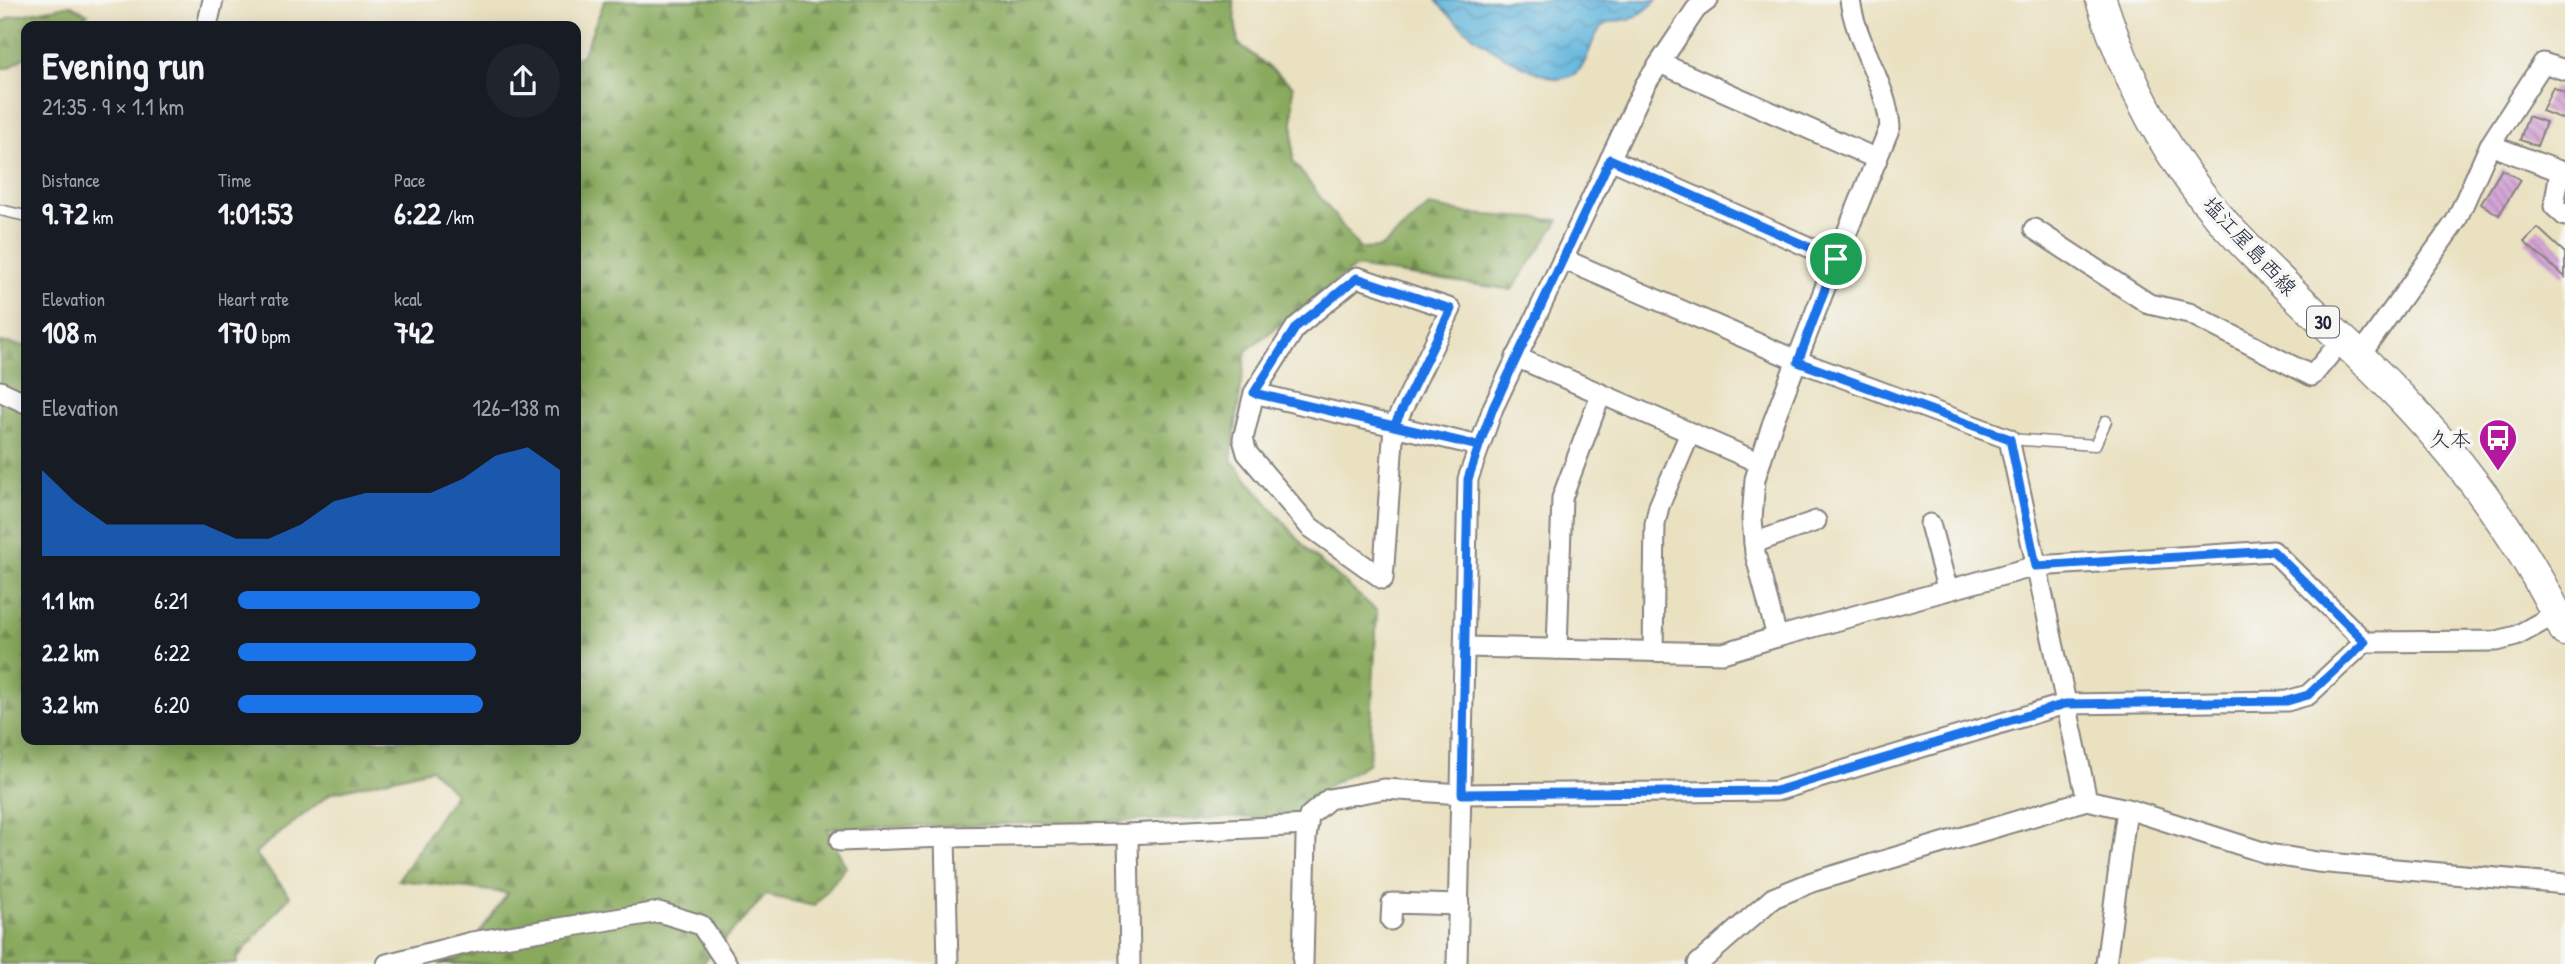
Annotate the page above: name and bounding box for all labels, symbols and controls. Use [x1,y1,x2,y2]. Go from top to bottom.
text: Evening run [42,39,205,91]
button: share [486,44,560,118]
text: 21:35 · 9 × 1.1 km [42,91,184,122]
text: Distance [42,167,100,193]
text: Time [218,167,252,193]
text: Pace [394,167,426,193]
street label: 塩江屋島西線 [2196,190,2304,302]
text: 9.72 [42,193,88,233]
text: 1:01:53 [218,193,293,233]
text: 6:22 [394,193,441,233]
text: km [88,204,114,230]
text: /km [441,204,474,230]
pin [1806,229,1866,289]
icon: arrive [1817,240,1855,278]
text: Elevation [42,286,105,312]
text: Heart rate [218,286,289,312]
text: kcal [394,286,422,312]
road number: 30 [2307,306,2339,338]
text: 108 [42,312,79,352]
text: 170 [218,312,257,352]
text: 742 [394,312,434,352]
text: m [79,323,97,349]
text: bpm [257,323,290,349]
text: Elevation [42,392,118,423]
text: 126–138 m [473,392,560,423]
bus stop icon: 久本 [2477,417,2519,472]
place label: 久本 [2429,424,2471,453]
text: 1.1 km [42,585,94,616]
text: 6:21 [154,585,188,616]
text: 2.2 km [42,637,99,668]
text: 6:22 [154,637,190,668]
text: 3.2 km [42,689,98,720]
text: 6:20 [154,689,190,720]

